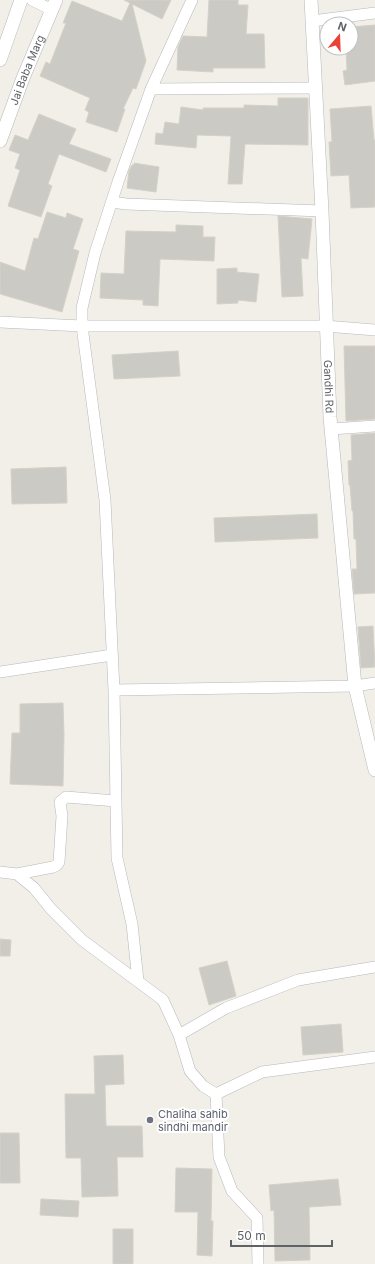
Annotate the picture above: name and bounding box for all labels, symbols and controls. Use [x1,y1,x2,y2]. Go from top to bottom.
north arrow [319,16,359,56]
text: N [336,19,349,35]
street label: Jai Baba Marg [7,33,47,107]
street label: Gandhi Rd [321,360,337,414]
place label: Chaliha sahib sindhi mandir [158,1107,228,1134]
marker: Chaliha sahib sindhi mandir [145,1115,155,1125]
scale bar [231,1222,332,1248]
text: 50 m [237,1228,266,1243]

